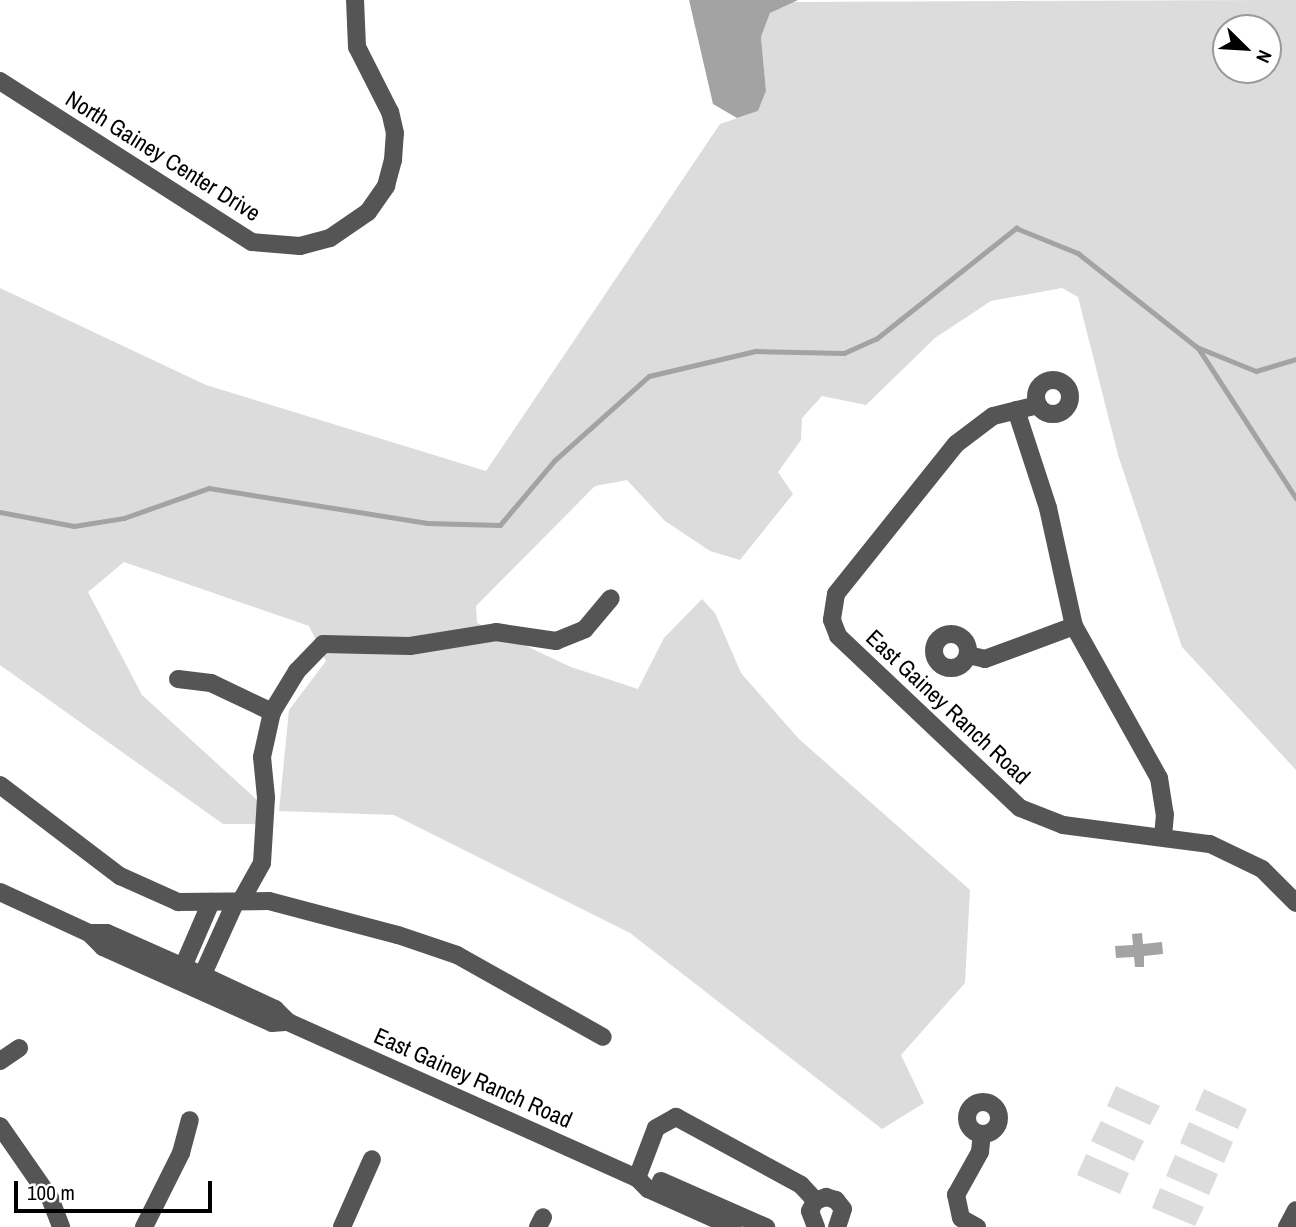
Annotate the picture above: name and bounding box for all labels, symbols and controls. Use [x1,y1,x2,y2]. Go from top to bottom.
north arrow [1212,14,1282,84]
text: N [1250,46,1279,67]
street label: North Gainey Center Drive [61,85,265,227]
street label: East Gainey Ranch Road [860,624,1036,790]
street label: East Gainey Ranch Road [370,1022,576,1134]
scale bar [18,1168,215,1212]
text: 100 m [27,1178,75,1207]

